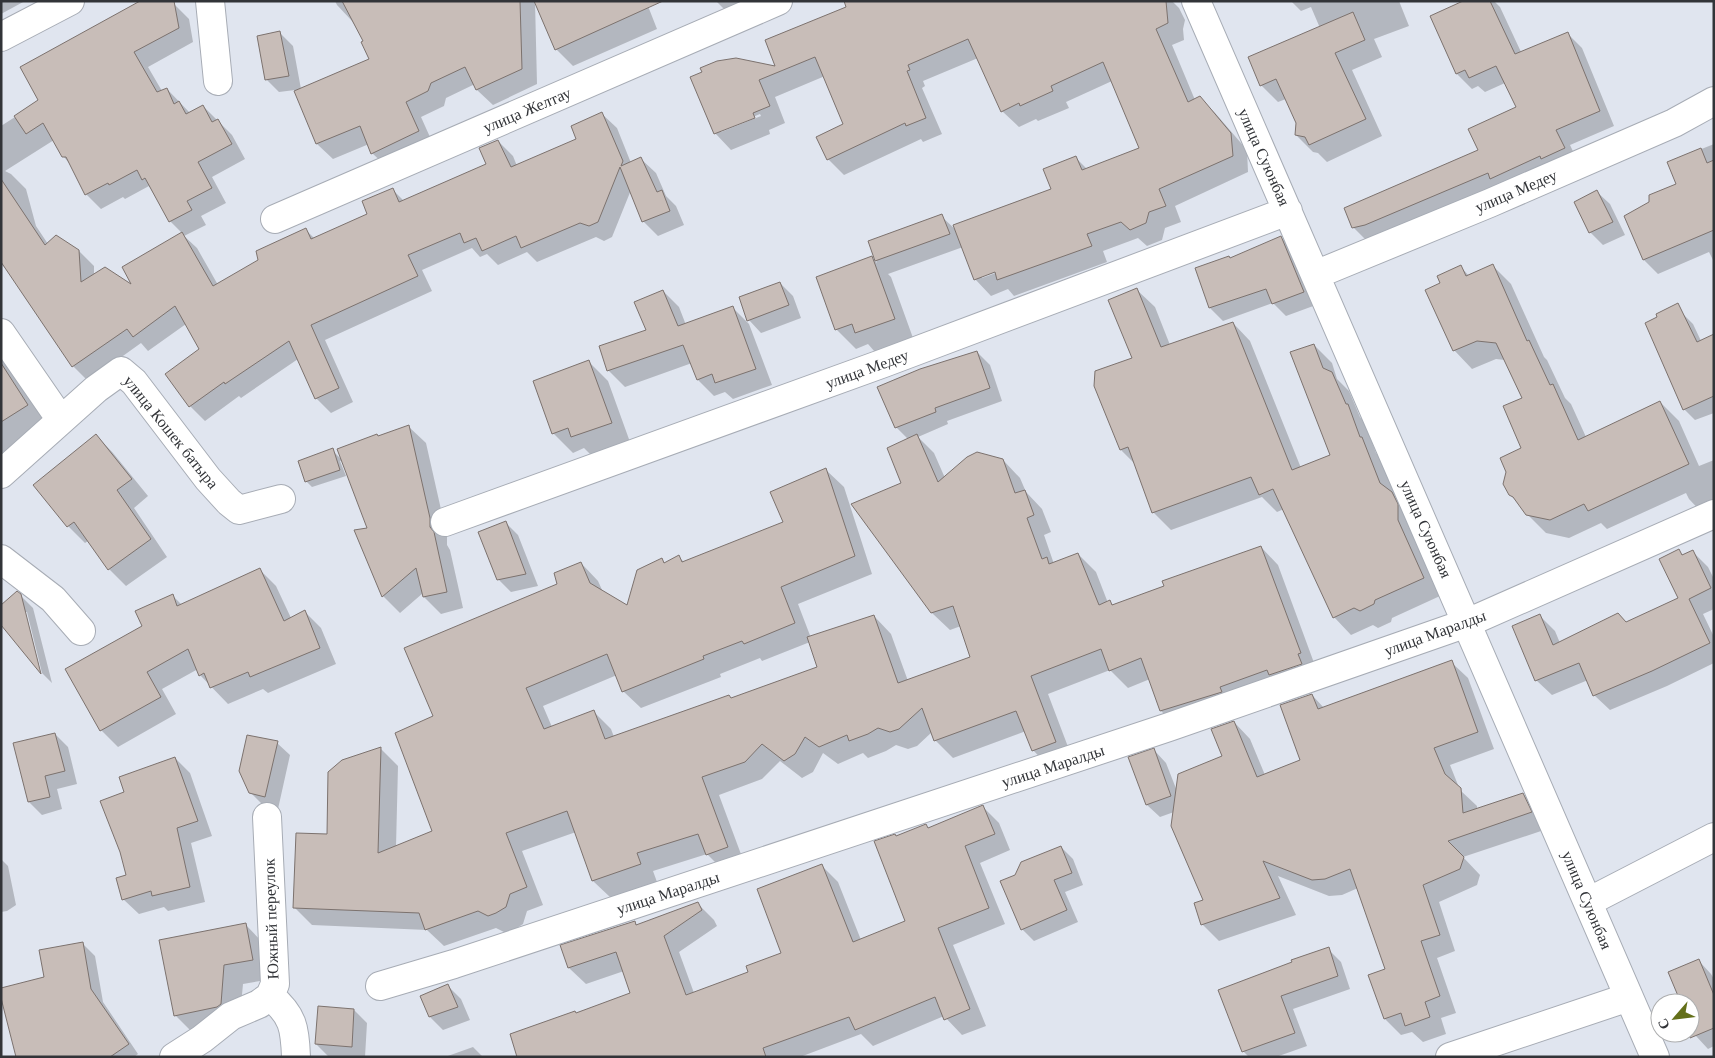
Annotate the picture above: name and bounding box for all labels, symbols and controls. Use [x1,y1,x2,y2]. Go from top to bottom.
street label: улица Желтау [481,84,574,137]
street label: улица Суюнбая [1234,106,1293,209]
street label: улица Медеу [1473,166,1560,217]
street label: улица Медеу [823,346,911,393]
street label: улица Кошек батыра [119,372,222,492]
street label: улица Суюнбая [1396,478,1455,581]
street label: улица Маралды [1382,607,1489,660]
street label: улица Маралды [1000,741,1107,792]
street label: улица Суюнбая [1558,848,1616,953]
street label: Южный переулок [260,858,283,980]
street label: улица Маралды [615,868,722,919]
north arrow [1650,993,1700,1043]
text: С [1655,1016,1673,1032]

